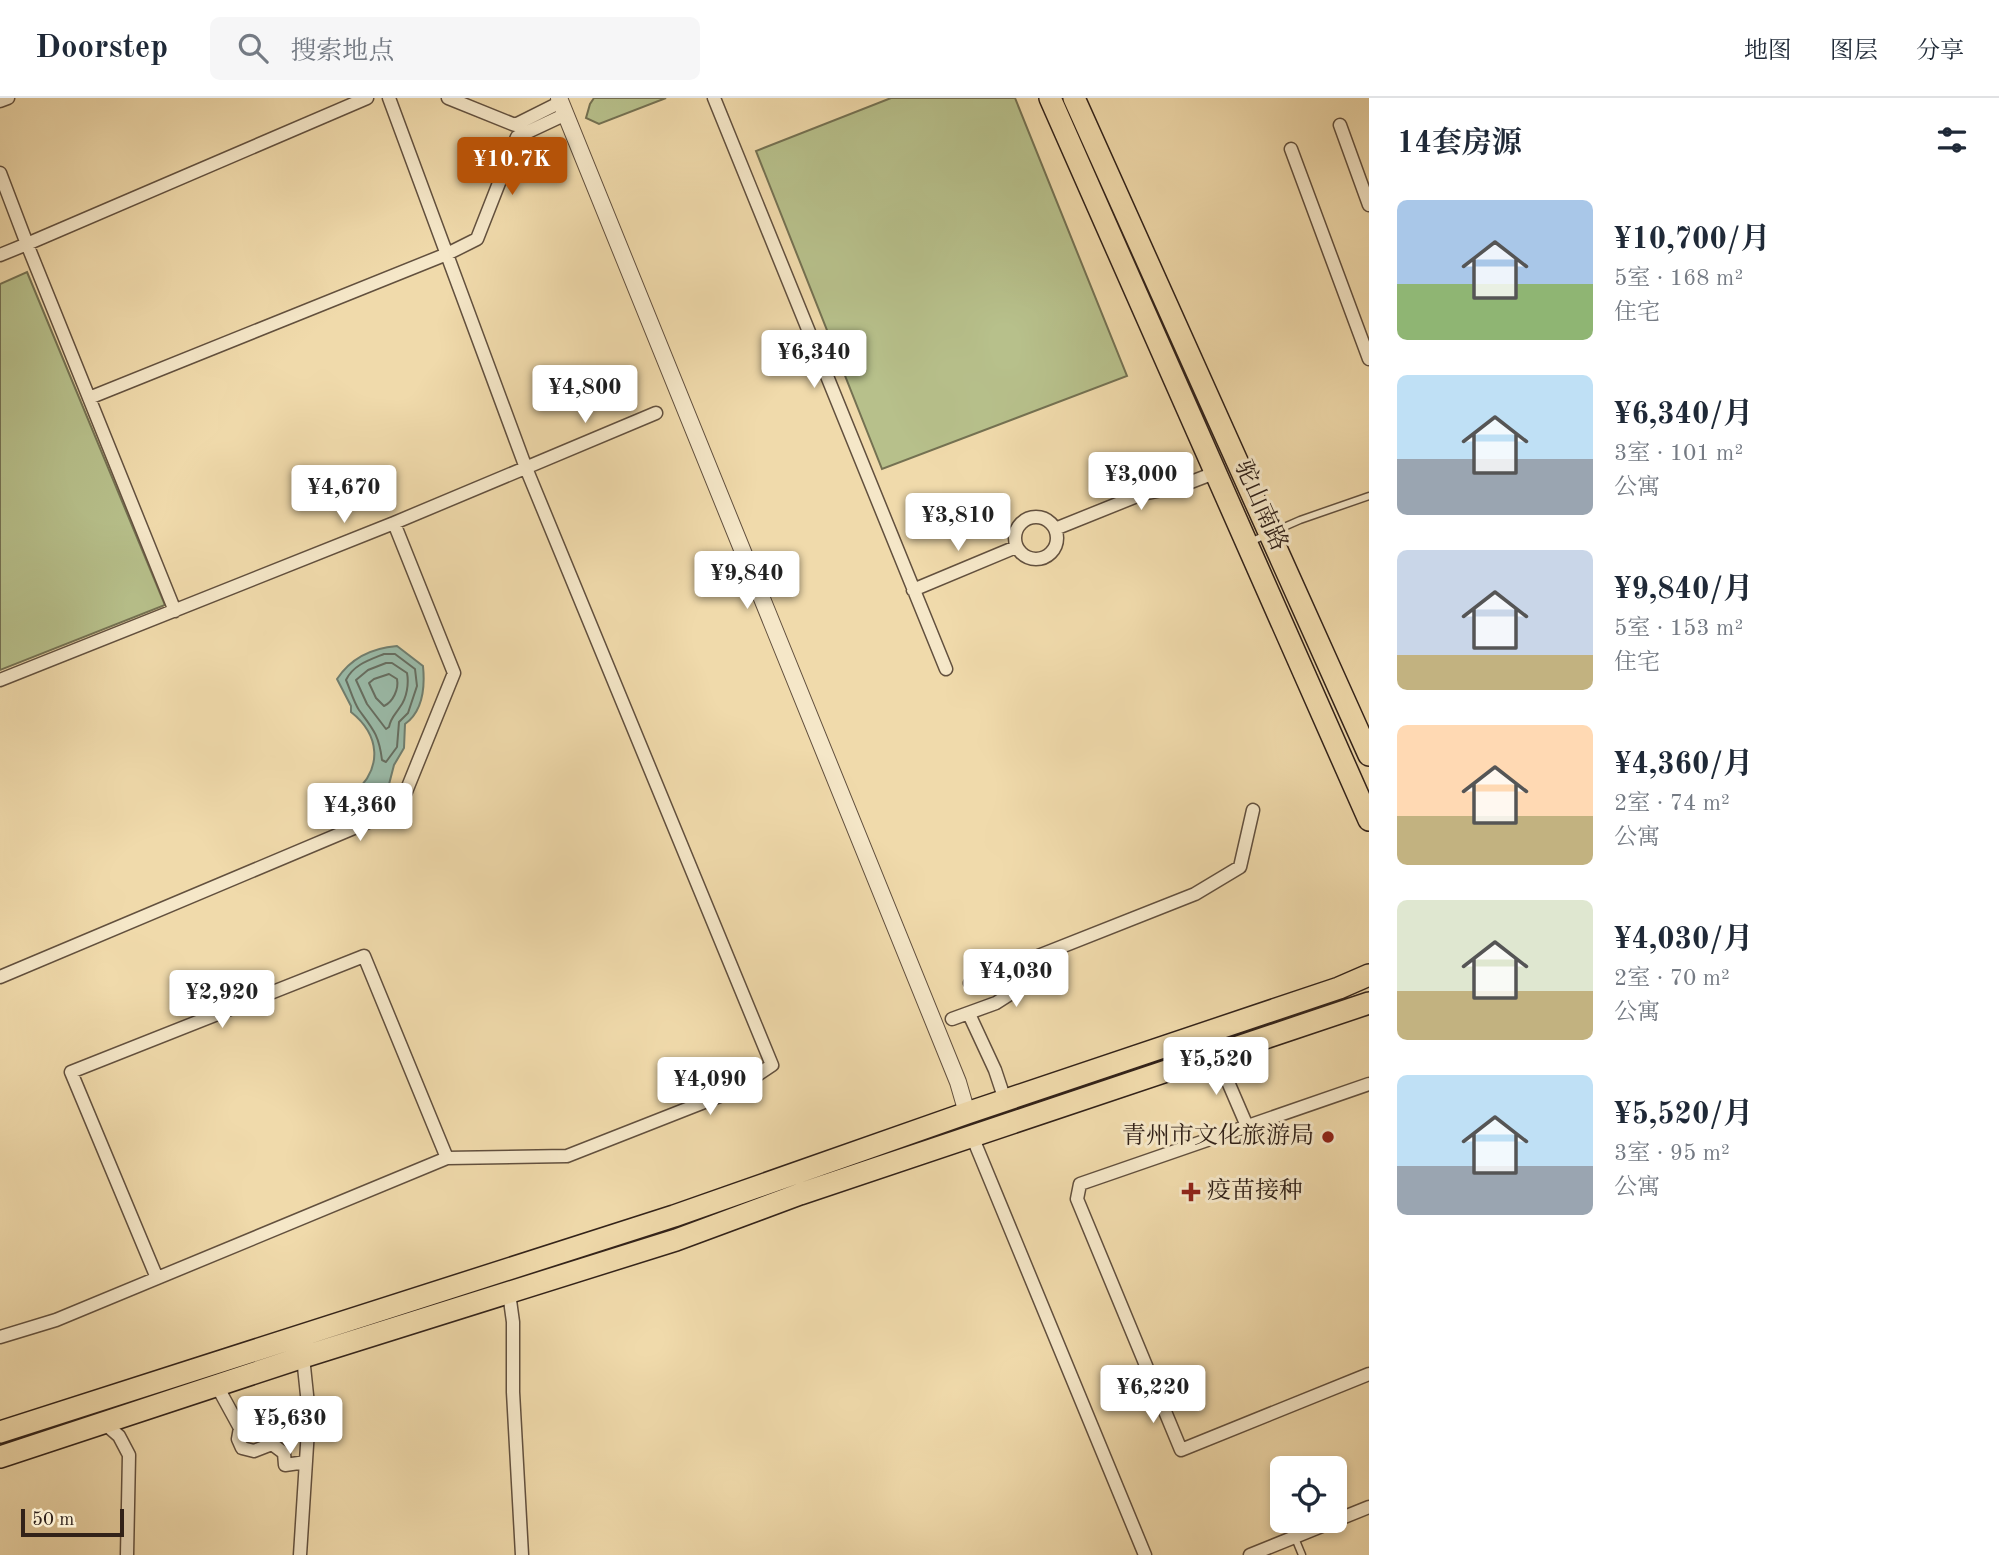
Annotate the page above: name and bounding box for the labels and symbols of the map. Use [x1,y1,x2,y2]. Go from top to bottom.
pin: ¥10.7K [455,138,569,197]
pin: ¥6,340 [757,330,871,390]
pin: ¥4,800 [528,366,642,425]
pin: ¥3,000 [1084,452,1198,512]
street label: 驼山南路 [1230,456,1293,555]
pin: ¥4,670 [287,466,401,525]
pin: ¥3,810 [901,494,1015,553]
pin: ¥9,840 [690,552,804,611]
pin: ¥4,360 [303,784,417,843]
pin: ¥4,030 [959,950,1073,1009]
pin: ¥2,920 [165,970,279,1030]
pin: ¥5,520 [1159,1038,1273,1097]
pin: ¥4,090 [653,1058,767,1117]
place label: 青州市文化旅游局 [1122,1122,1314,1149]
marker: 青州市文化旅游局 [1320,1129,1336,1145]
place label: 疫苗接种 [1207,1177,1303,1204]
marker: 疫苗接种 [1181,1182,1201,1202]
pin: ¥6,220 [1096,1366,1210,1425]
pin: ¥5,630 [233,1396,347,1456]
scale bar [21,1506,124,1538]

